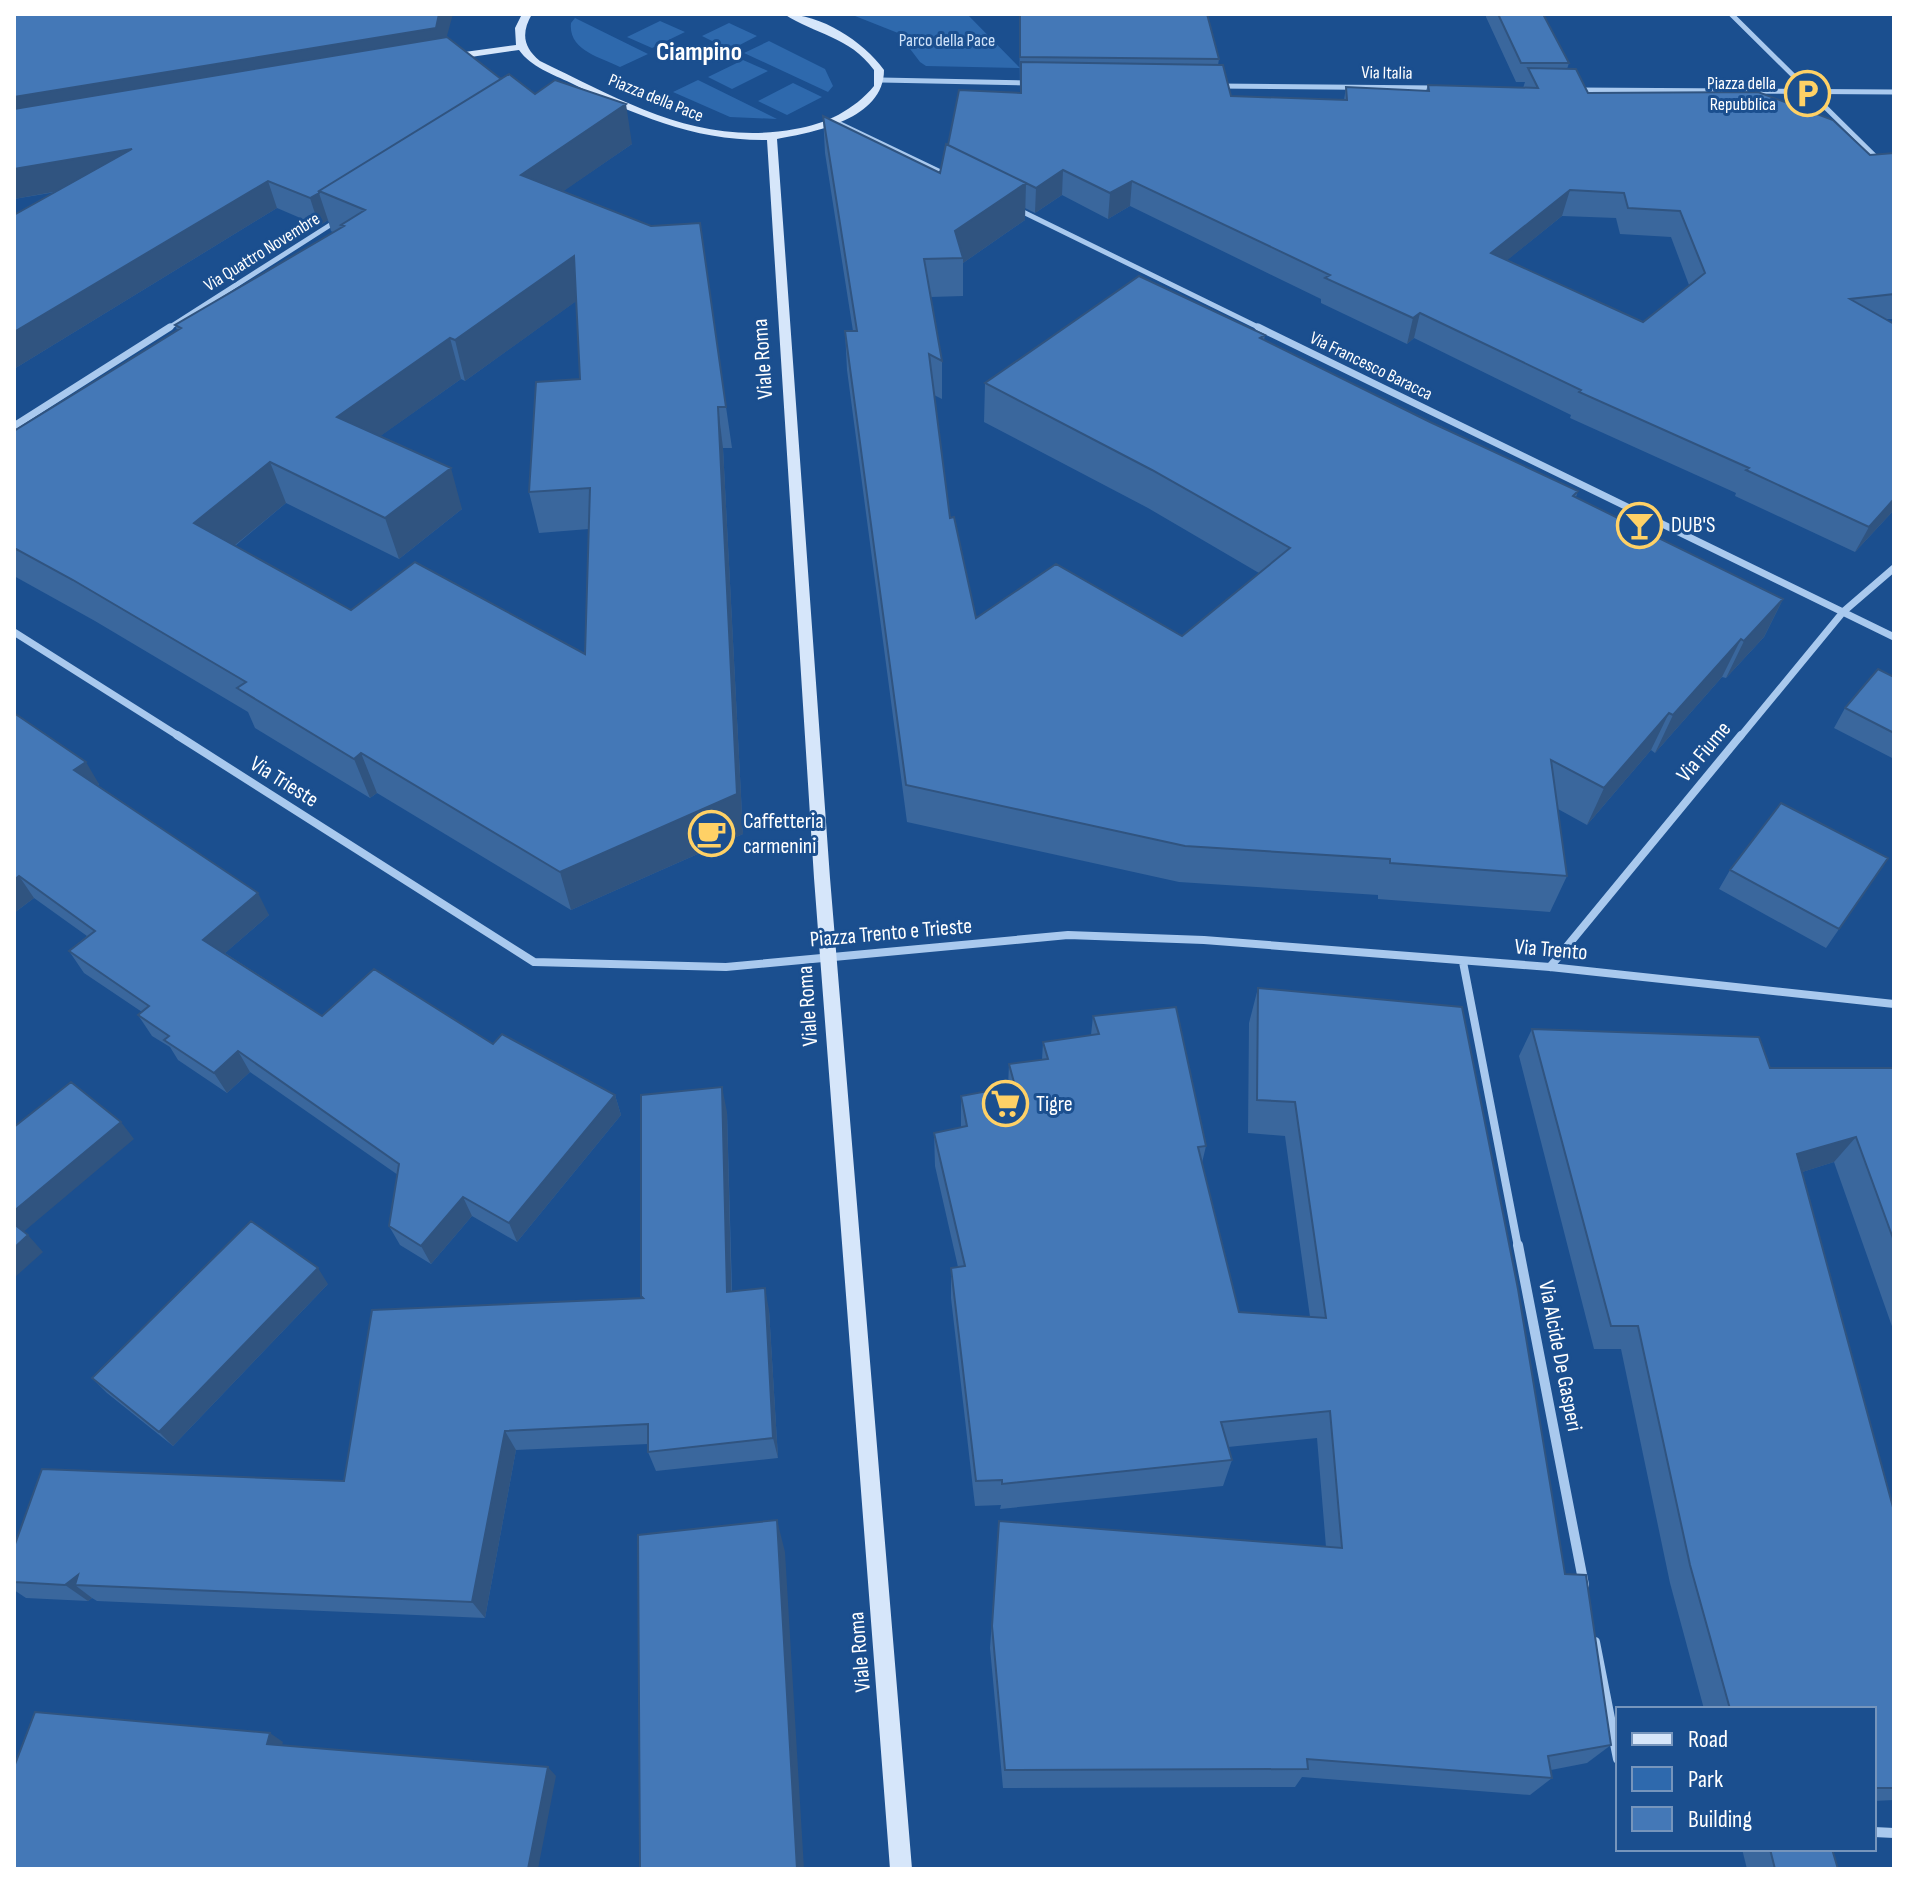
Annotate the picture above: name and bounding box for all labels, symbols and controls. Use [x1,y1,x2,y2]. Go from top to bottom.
park label: Parco della Pace [899,30,995,51]
district label: Ciampino [656,37,742,68]
street label: Via Italia [1361,62,1413,84]
street label: Piazza della Pace [605,69,707,127]
parking icon: Piazza della Repubblica [1783,69,1831,117]
place label: Piazza della Repubblica [1707,73,1776,115]
street label: Via Quattro Novembre [200,208,324,296]
street label: Viale Roma [747,318,779,400]
street label: Via Francesco Baracca [1306,327,1436,405]
bar icon: DUB'S [1616,501,1664,549]
place label: DUB'S [1671,512,1715,539]
street label: Via Fiume [1671,716,1737,788]
street label: Via Trieste [245,750,323,814]
place label: Caffetteria carmenini [743,808,824,860]
cafe icon: Caffetteria carmenini [688,810,736,858]
street label: Piazza Trento e Trieste [809,912,973,954]
street label: Via Trento [1513,933,1589,967]
street label: Viale Roma [792,965,824,1047]
supermarket icon: Tigre [981,1080,1029,1128]
place label: Tigre [1036,1091,1073,1118]
street label: Via Alcide De Gasperi [1532,1278,1588,1434]
street label: Viale Roma [843,1611,877,1693]
legend [1616,1707,1876,1851]
text: Road [1688,1725,1728,1754]
text: Park [1688,1765,1723,1794]
text: Building [1688,1805,1752,1834]

